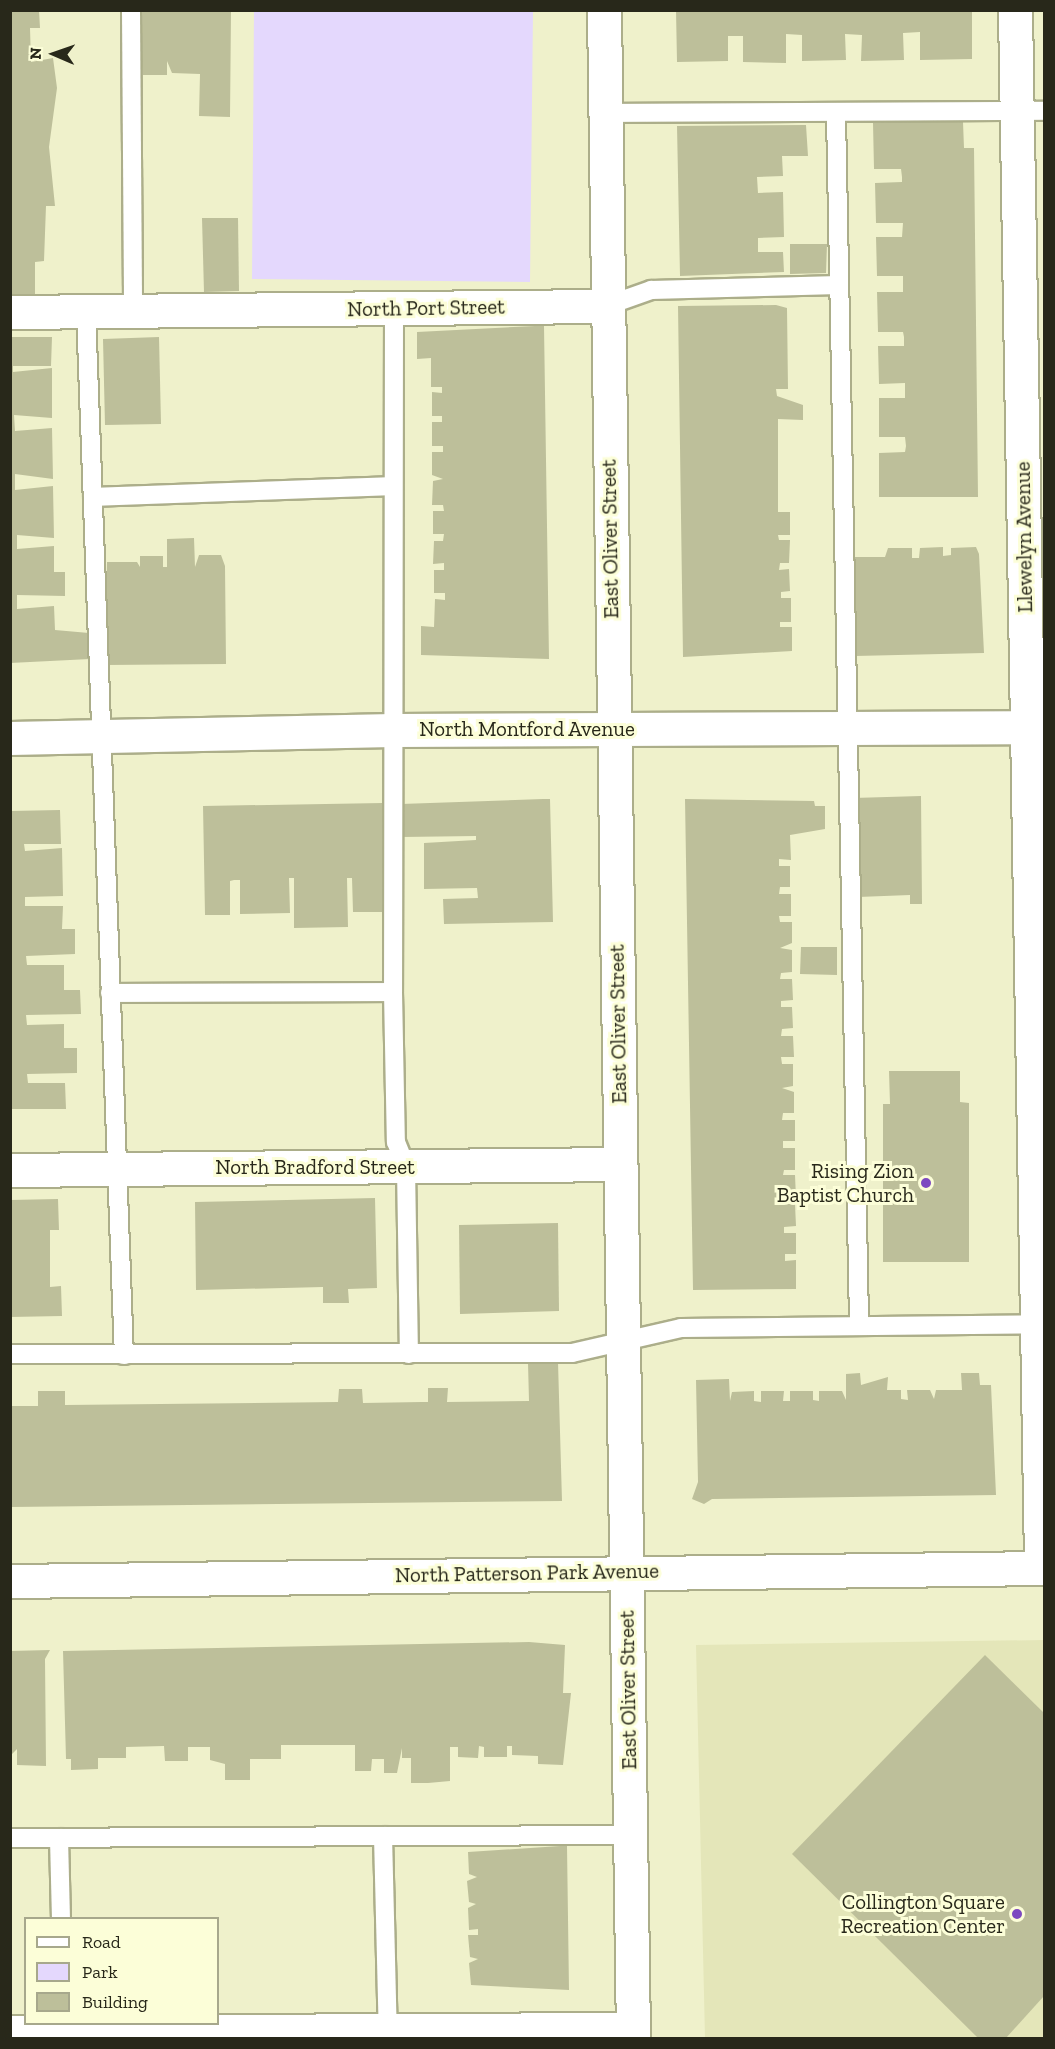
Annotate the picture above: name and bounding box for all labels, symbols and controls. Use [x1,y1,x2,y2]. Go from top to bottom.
north arrow [24,24,84,84]
text: N [26,47,45,60]
street label: North Port Street [347,294,505,322]
street label: East Oliver Street [596,459,624,619]
street label: Llewelyn Avenue [1010,461,1038,613]
street label: North Montford Avenue [419,716,635,742]
street label: East Oliver Street [604,944,632,1104]
street label: North Bradford Street [215,1154,415,1180]
place label: Rising Zion Baptist Church [777,1158,914,1208]
marker: Rising Zion Baptist Church [919,1176,933,1190]
street label: North Patterson Park Avenue [394,1558,660,1588]
street label: East Oliver Street [614,1610,642,1770]
place label: Collington Square Recreation Center [841,1889,1005,1939]
marker: Collington Square Recreation Center [1010,1907,1024,1921]
legend [24,1917,219,2025]
text: Road [82,1931,121,1953]
text: Park [82,1961,118,1983]
text: Building [82,1991,148,2013]

